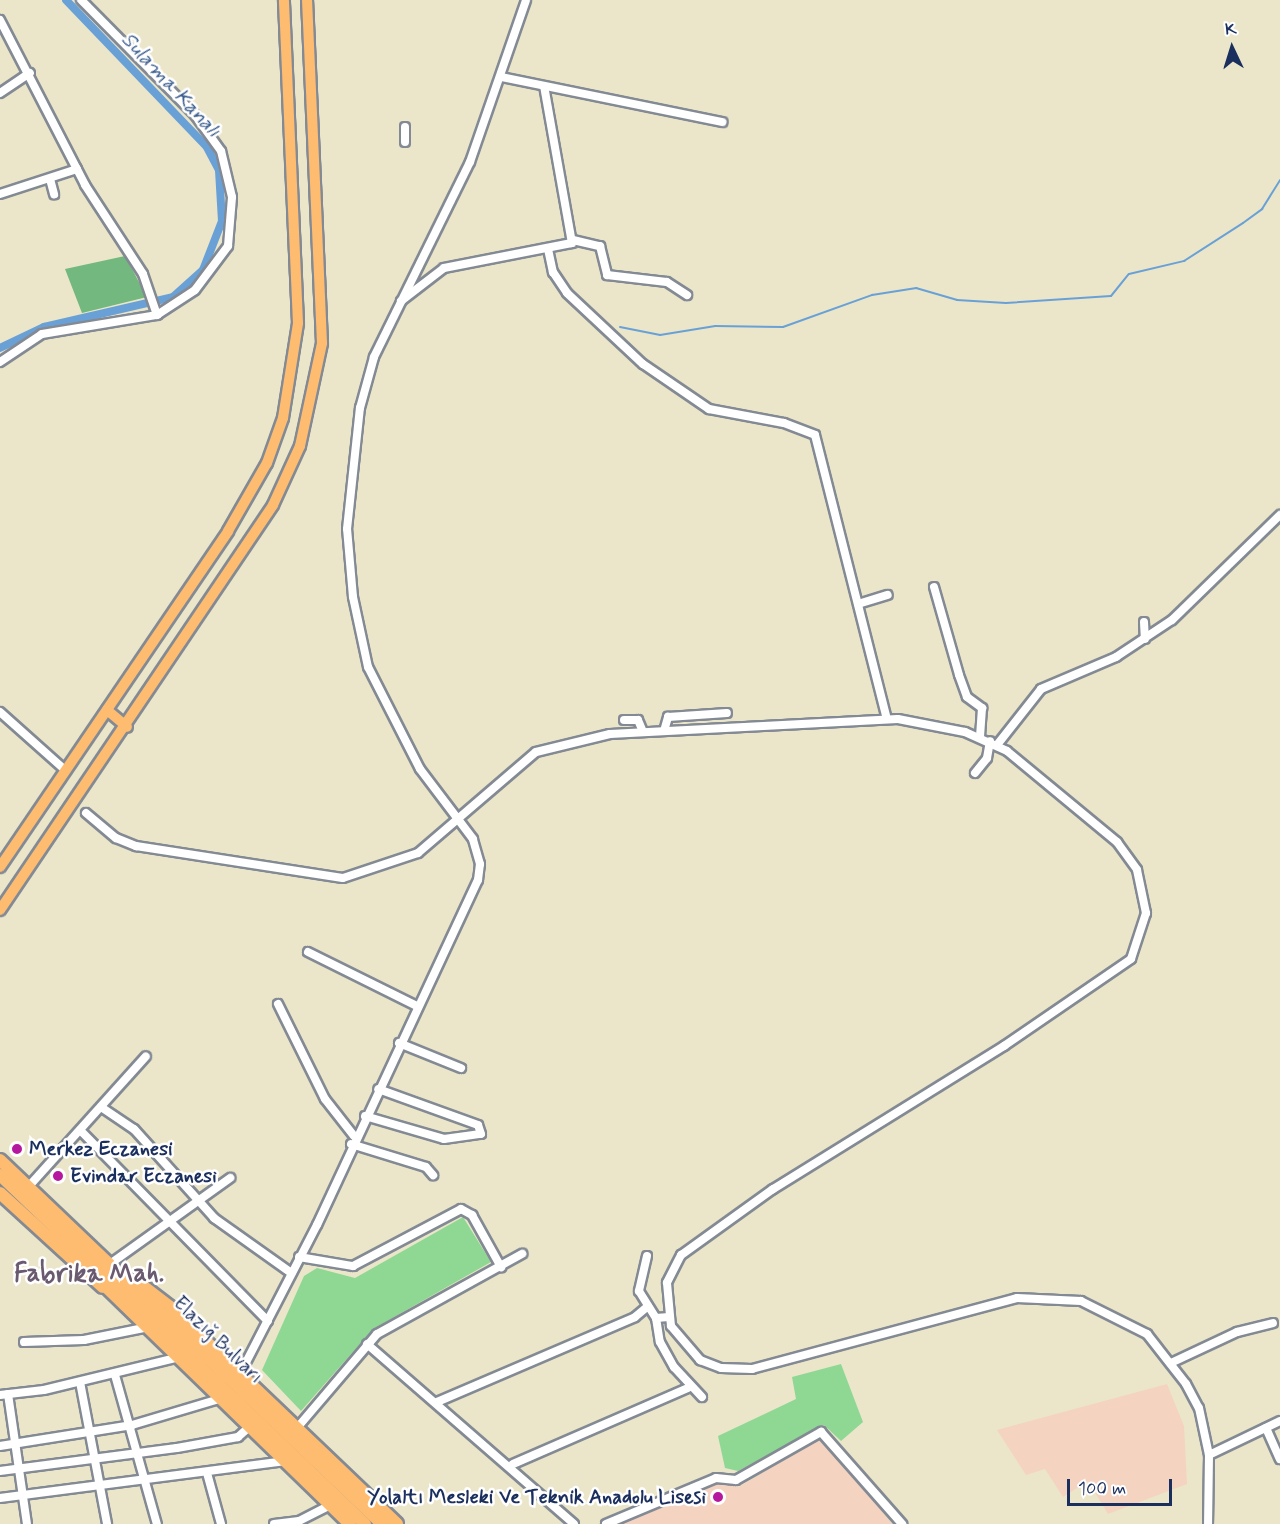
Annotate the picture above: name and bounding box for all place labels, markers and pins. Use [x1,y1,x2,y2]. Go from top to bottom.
place label: Merkez Eczanesi [29,1137,178,1161]
marker: Merkez Eczanesi [10,1142,24,1156]
place label: Evindar Eczanesi [70,1164,222,1188]
marker: Evindar Eczanesi [51,1169,65,1183]
place label: Yolaltı Mesleki Ve Teknik Anadolu Lisesi [366,1485,706,1509]
marker: Yolaltı Mesleki Ve Teknik Anadolu Lisesi [711,1490,725,1504]

